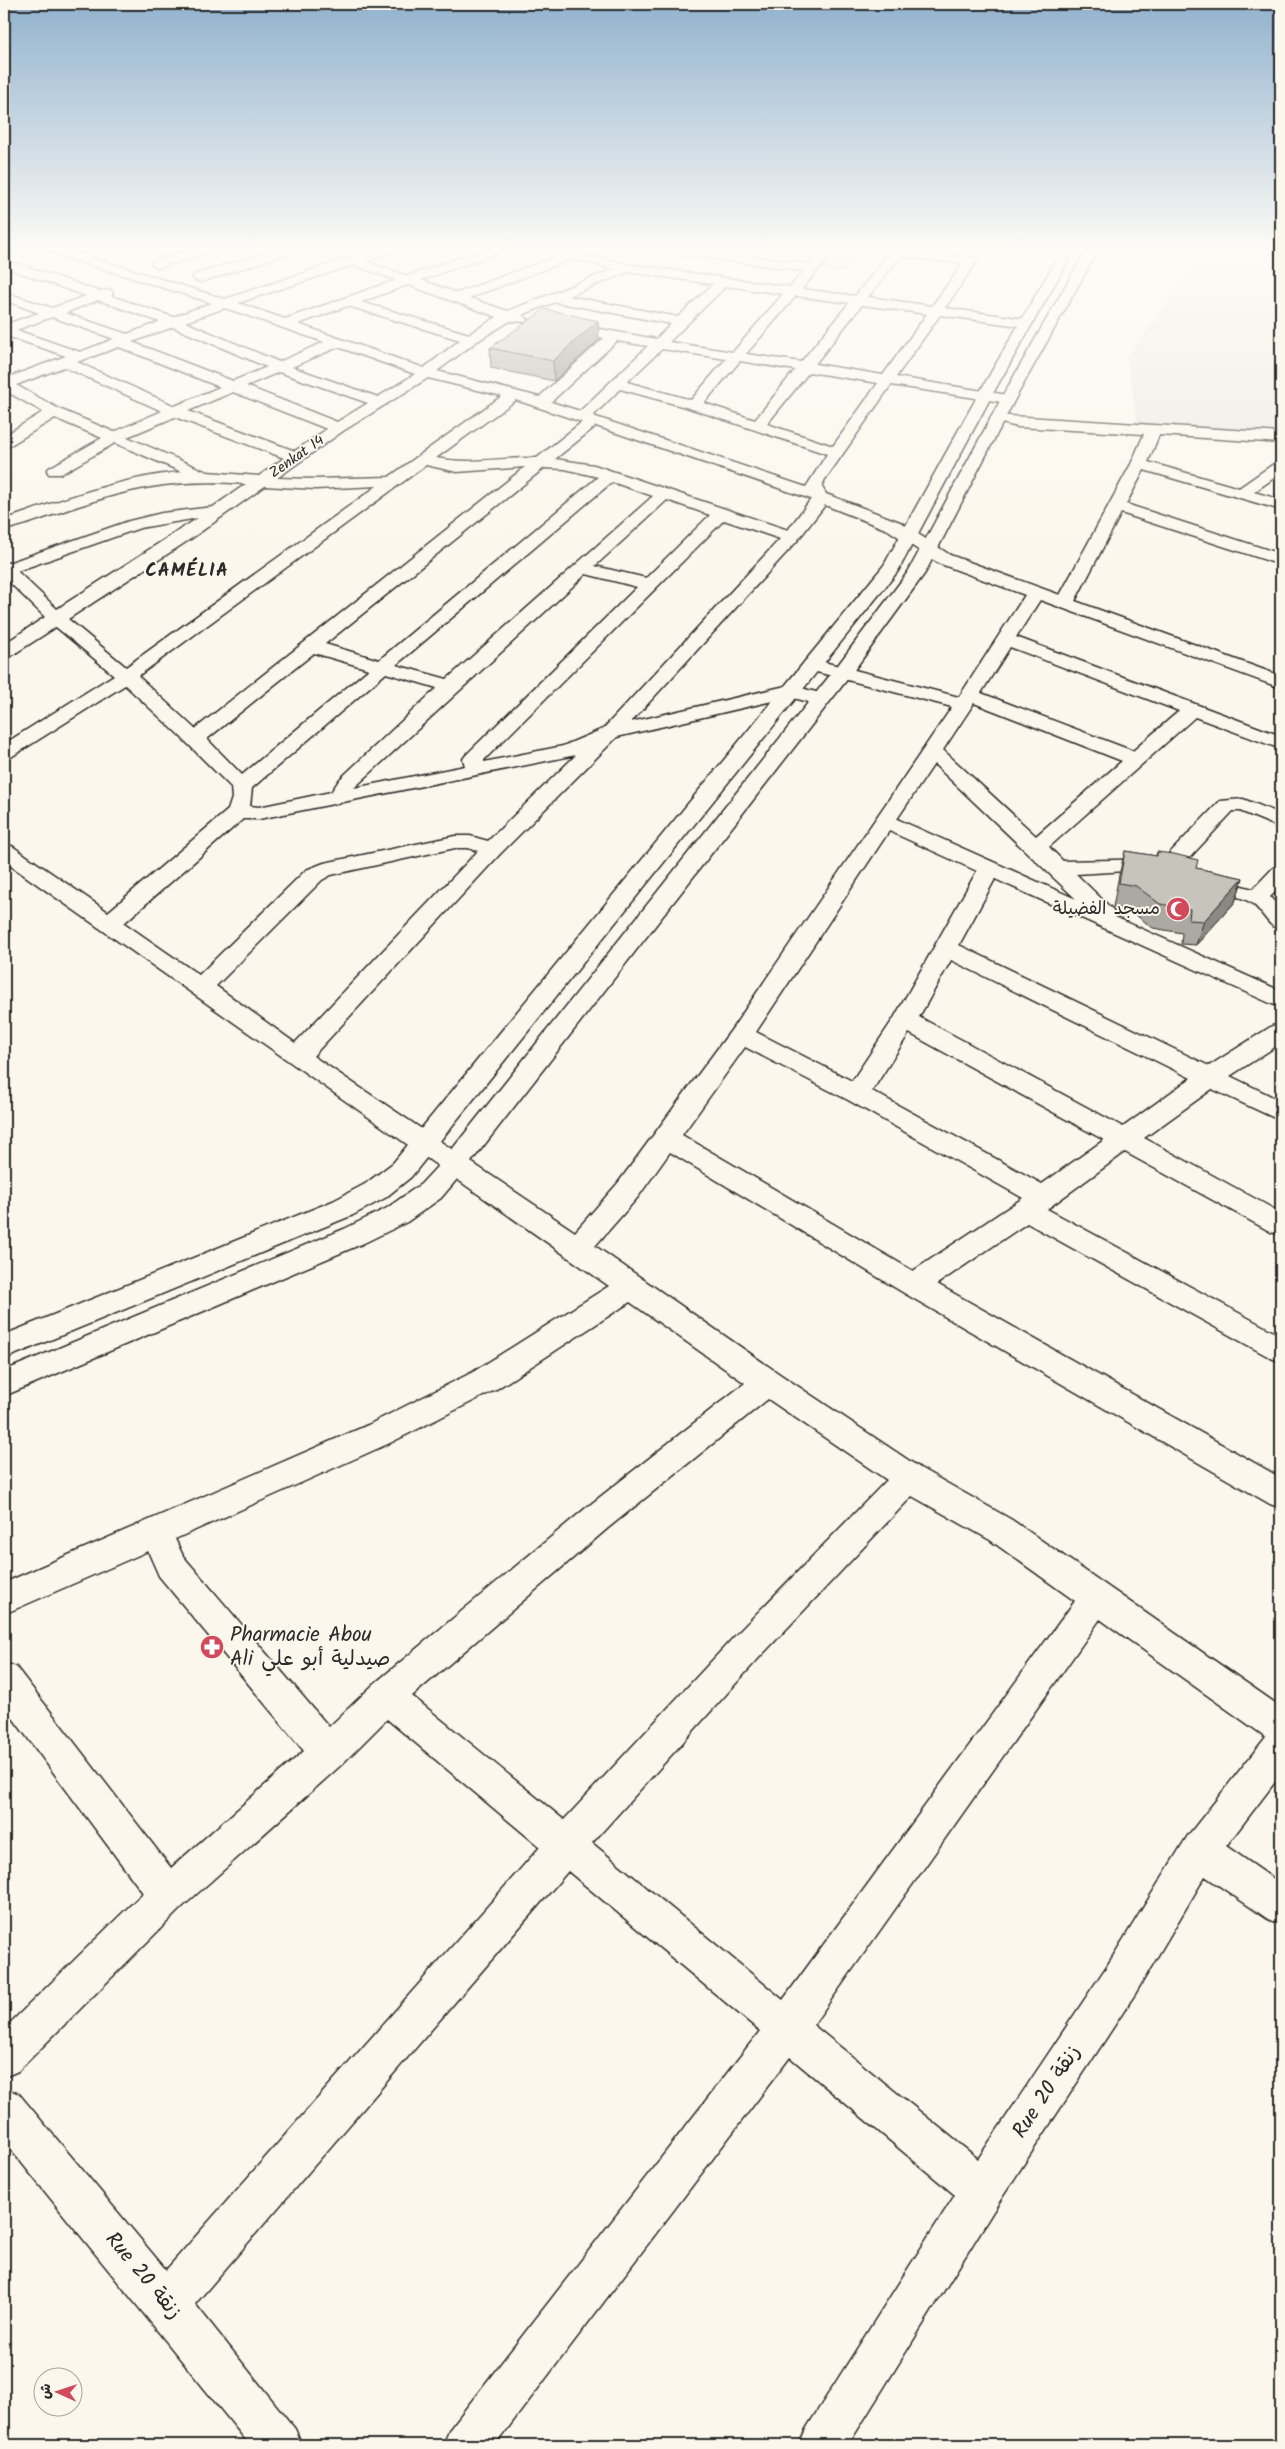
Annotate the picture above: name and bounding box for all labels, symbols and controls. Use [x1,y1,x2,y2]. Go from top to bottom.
street label: Zenkat 14 [264,429,330,485]
district label: CAMÉLIA [145,556,229,586]
place label: مسجد الفضيلة [1053,895,1160,924]
mosque icon: مسجد الفضيلة [1165,896,1191,922]
place label: Pharmacie Abou Ali صيدلية أبو علي [230,1619,391,1677]
pharmacy icon: Pharmacie Abou Ali صيدلية أبو علي [199,1634,225,1660]
street label: Rue 20 زنقة [1004,2039,1090,2145]
street label: Rue 20 زنقة [96,2225,190,2327]
north arrow [32,2366,82,2416]
text: ش [35,2383,57,2400]

